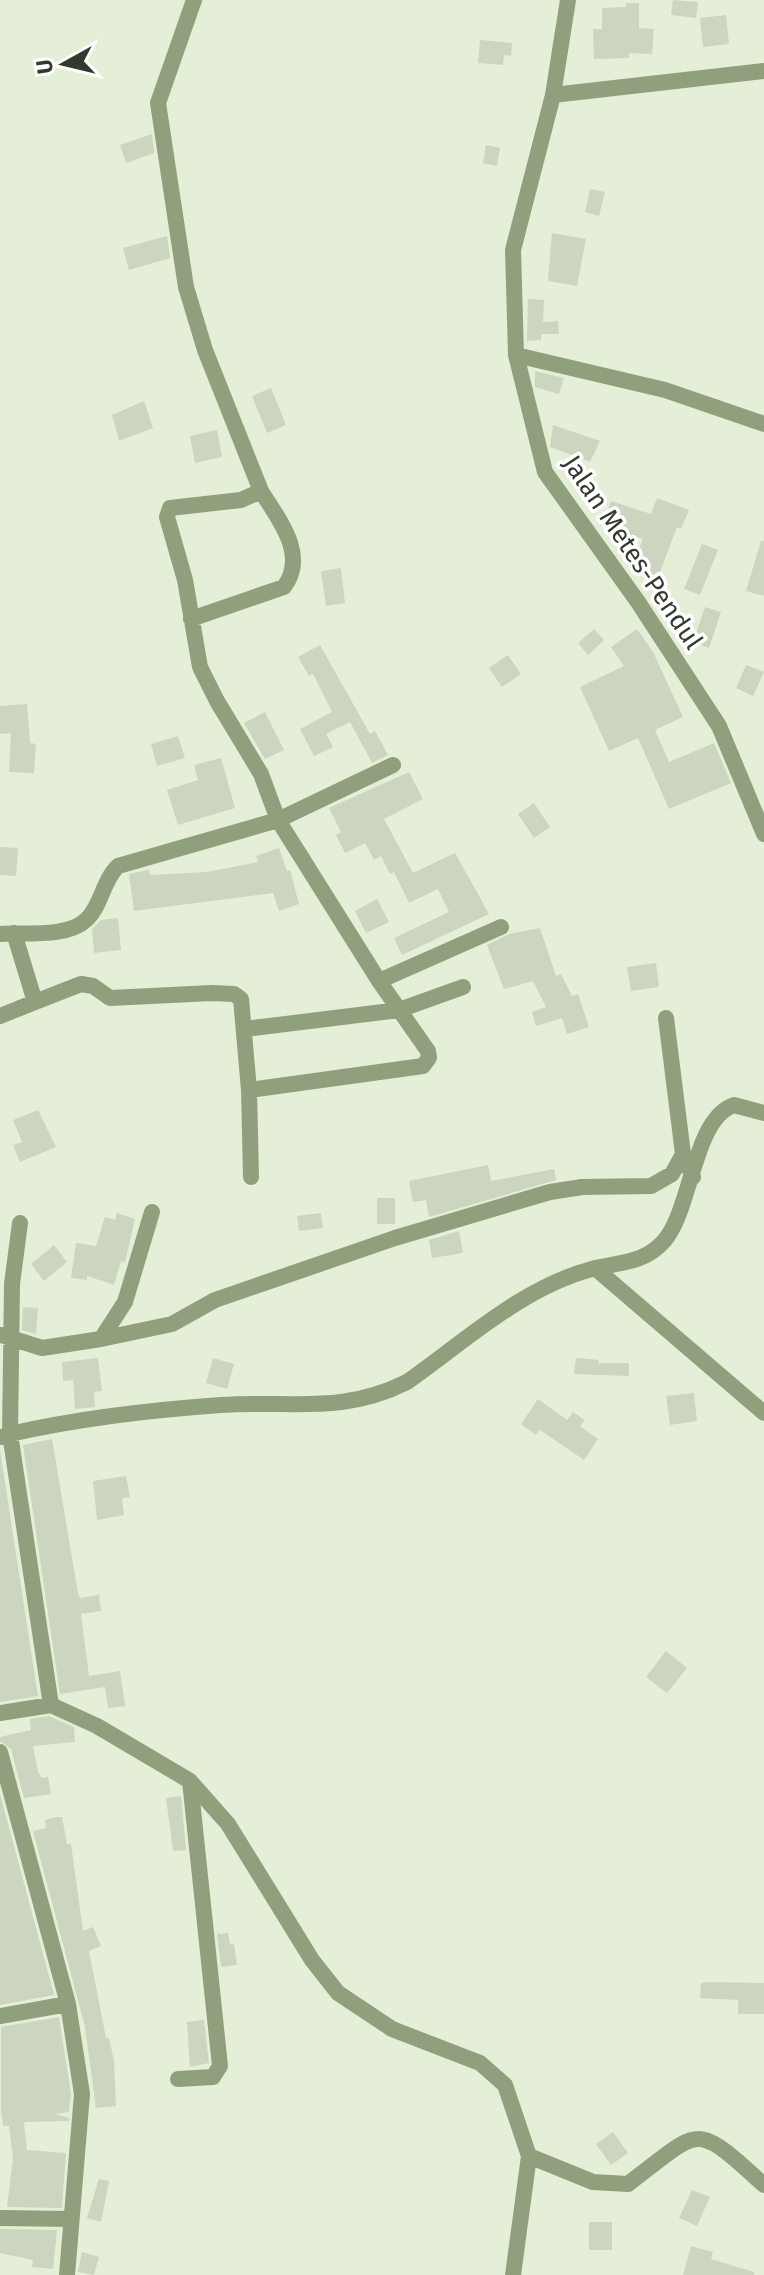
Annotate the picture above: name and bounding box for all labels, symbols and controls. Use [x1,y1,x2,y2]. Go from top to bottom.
north arrow [24,24,104,104]
text: U [30,58,59,76]
street label: Jalan Metes-Pendul [556,449,709,656]

